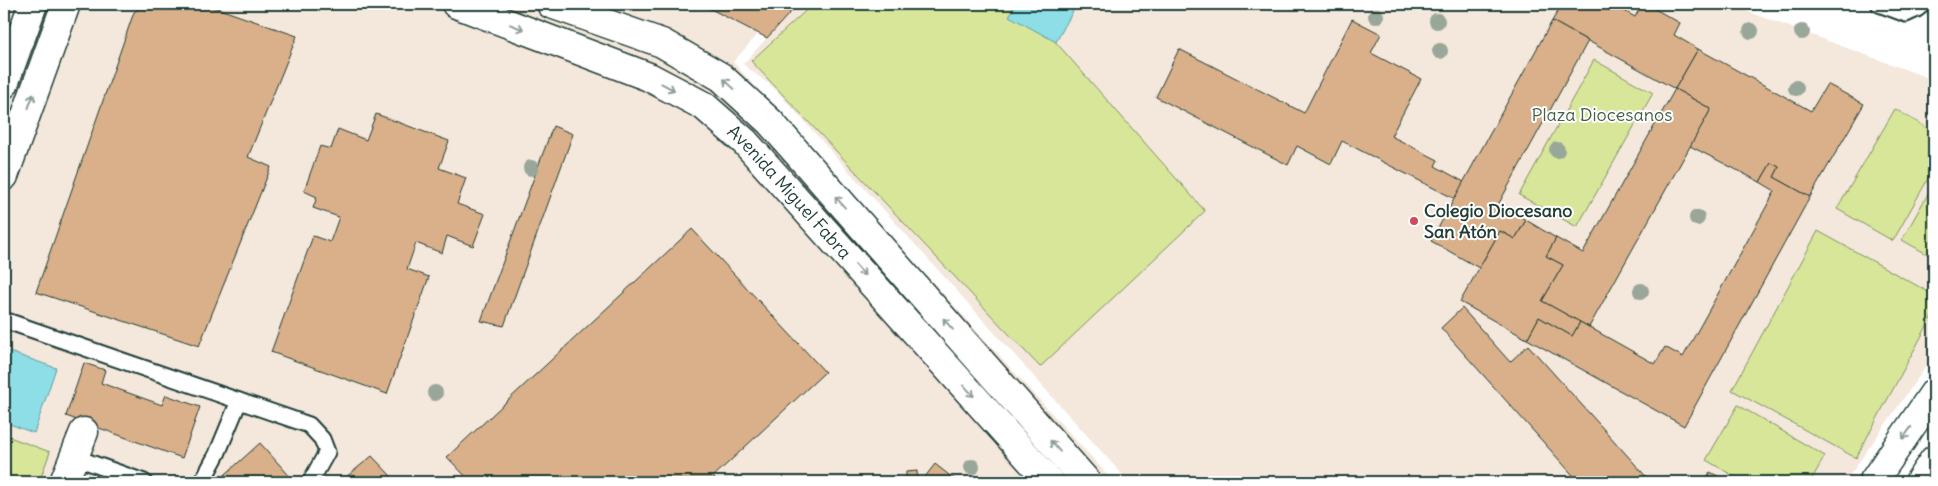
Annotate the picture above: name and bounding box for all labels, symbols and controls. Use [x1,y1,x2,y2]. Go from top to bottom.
one-way arrow [509,23,525,32]
one-way arrow [722,78,735,90]
one-way arrow [661,82,676,92]
one-way arrow [27,94,36,109]
park label: Plaza Diocesanos [1532,103,1672,126]
street label: Avenida Miguel Fabra [723,120,857,264]
one-way arrow [834,195,846,208]
place label: Colegio Diocesano San Atón [1424,199,1572,243]
marker: Colegio Diocesano San Atón [1408,215,1420,227]
one-way arrow [855,264,866,277]
one-way arrow [942,317,953,330]
one-way arrow [963,385,974,398]
one-way arrow [1902,426,1912,440]
one-way arrow [1049,439,1061,452]

